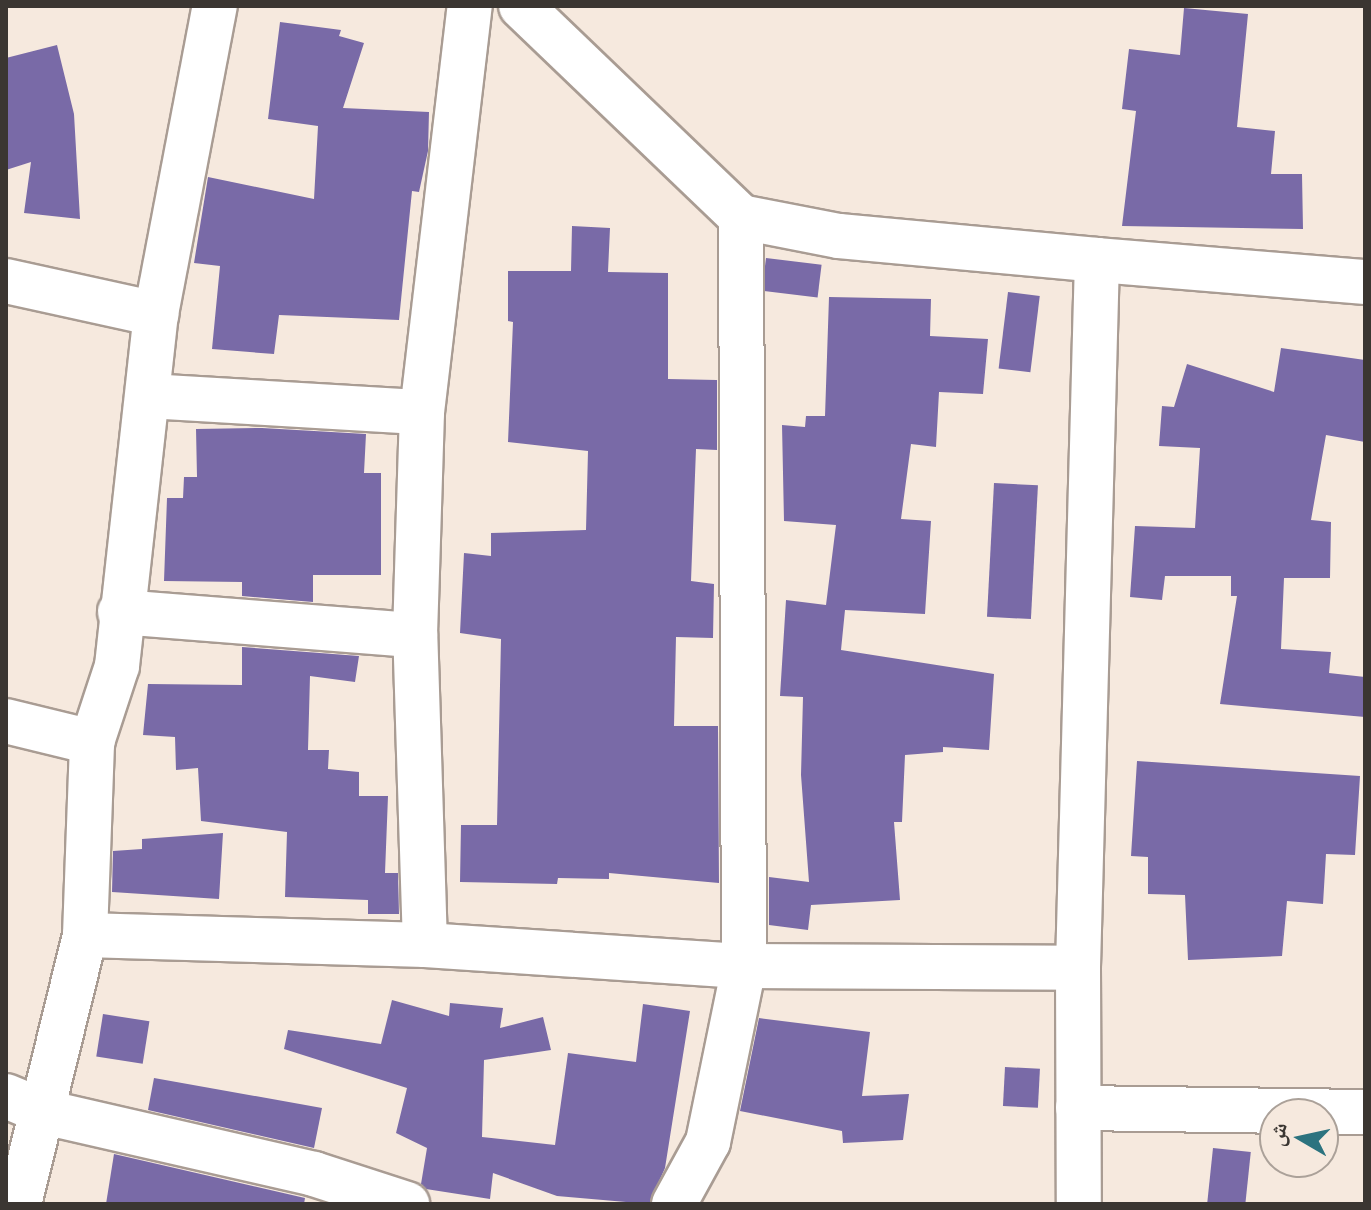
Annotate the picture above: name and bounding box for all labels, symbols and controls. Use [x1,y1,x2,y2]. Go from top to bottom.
north arrow [1259,1098,1339,1178]
text: ش [1263,1121,1292,1148]

